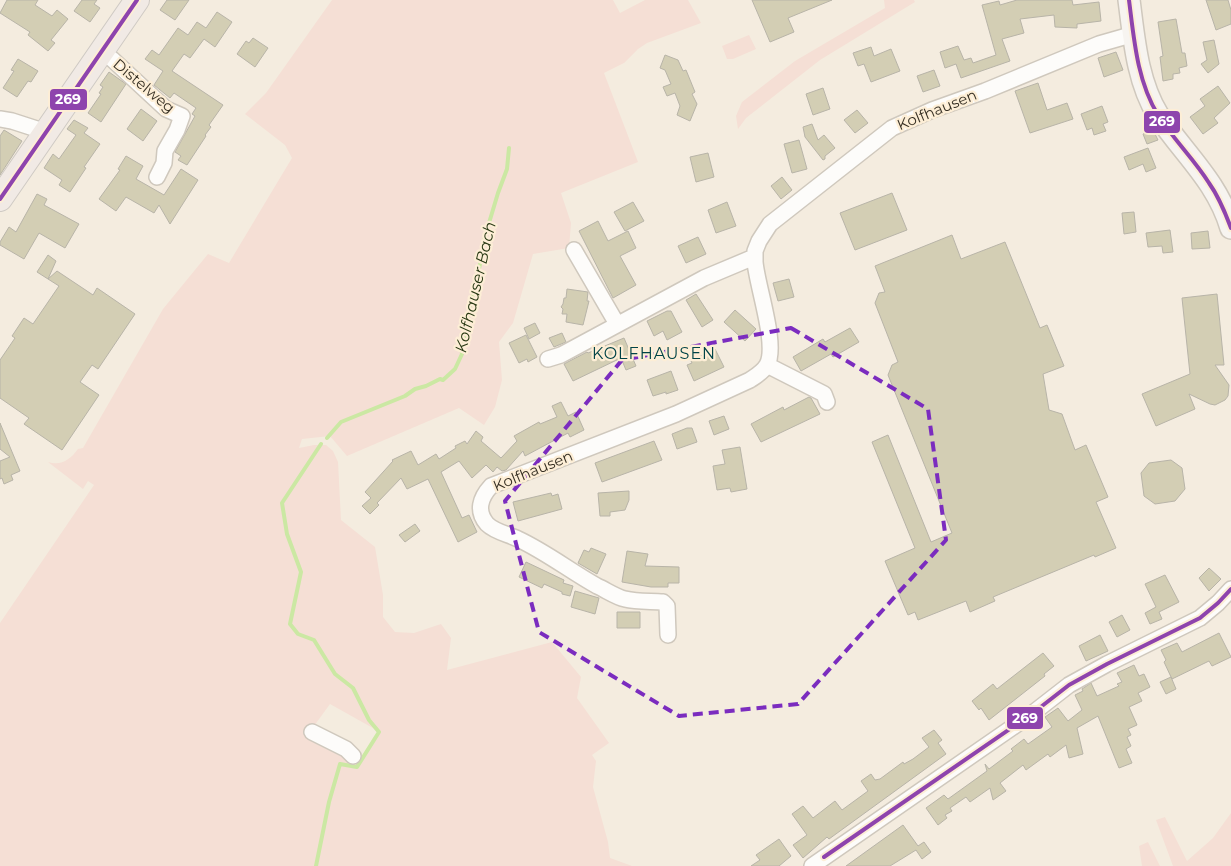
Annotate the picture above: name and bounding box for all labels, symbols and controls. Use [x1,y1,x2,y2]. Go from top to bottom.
street label: Distelweg [110,54,179,117]
street label: Kolfhausen [894,85,980,134]
line badge: 269 [49,88,88,111]
text: 269 [55,90,81,108]
line badge: 269 [1143,110,1181,134]
text: 269 [1149,112,1175,130]
water label: Kolfhauser Bach [451,220,500,354]
district label: KOLFHAUSEN [592,344,716,363]
street label: Kolfhausen [490,446,576,495]
line badge: 269 [1006,706,1044,730]
text: 269 [1012,709,1038,727]

